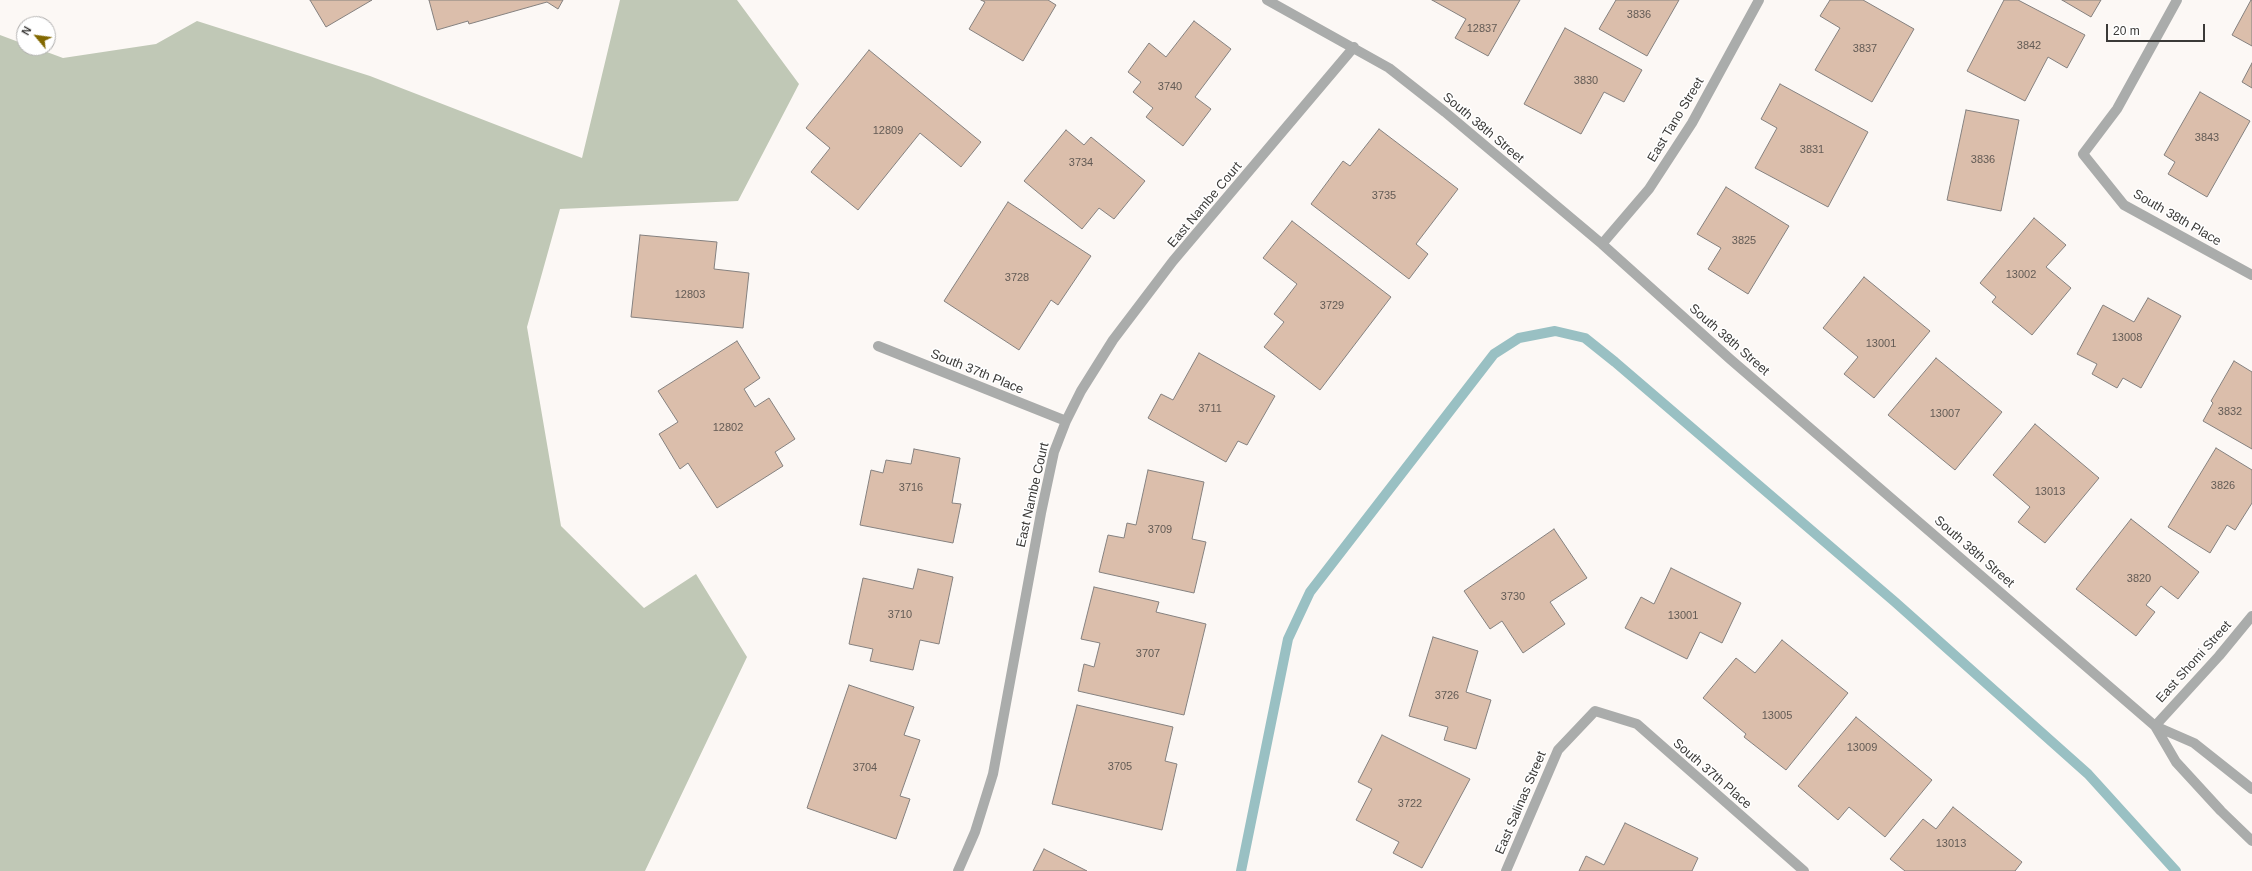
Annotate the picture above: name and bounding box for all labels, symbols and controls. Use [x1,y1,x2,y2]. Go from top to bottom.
house number: 3836 [1627,8,1651,22]
north arrow [16,16,56,56]
scale bar [2108,16,2207,42]
house number: 12837 [1467,22,1497,36]
text: N [19,24,34,37]
text: 20 m [2113,24,2140,38]
house number: 3842 [2017,39,2041,53]
house number: 3837 [1853,42,1877,56]
house number: 3830 [1574,74,1598,88]
street label: East Tano Street [1645,75,1707,165]
house number: 3740 [1158,80,1182,94]
street label: South 38th Street [1439,90,1527,166]
house number: 12809 [873,124,903,138]
house number: 3843 [2195,131,2219,145]
house number: 3831 [1800,143,1824,157]
house number: 3836 [1971,153,1995,167]
house number: 3734 [1069,156,1093,170]
street label: East Nambe Court [1165,159,1245,251]
street label: South 38th Place [2130,186,2224,250]
house number: 3735 [1372,189,1396,203]
house number: 3825 [1732,234,1756,248]
house number: 13002 [2006,268,2036,282]
house number: 3728 [1005,271,1029,285]
house number: 12803 [675,288,705,302]
house number: 3729 [1320,299,1344,313]
street label: South 38th Street [1686,301,1772,379]
house number: 13008 [2112,331,2142,345]
house number: 13001 [1866,337,1896,351]
street label: South 37th Place [928,346,1026,398]
house number: 3711 [1198,402,1222,416]
house number: 3832 [2218,405,2242,419]
house number: 13007 [1930,407,1960,421]
house number: 12802 [713,421,743,435]
street label: East Nambe Court [1013,441,1053,549]
house number: 3826 [2211,479,2235,493]
house number: 3716 [899,481,923,495]
house number: 13013 [2035,485,2065,499]
street label: South 38th Street [1931,513,2017,591]
house number: 3709 [1148,523,1172,537]
house number: 3820 [2127,572,2151,586]
house number: 3730 [1501,590,1525,604]
house number: 3710 [888,608,912,622]
house number: 13001 [1668,609,1698,623]
street label: East Shomi Street [2153,618,2235,706]
house number: 3707 [1136,647,1160,661]
house number: 3726 [1435,689,1459,703]
house number: 13005 [1762,709,1792,723]
street label: South 37th Place [1670,736,1754,812]
house number: 13009 [1847,741,1877,755]
street label: East Salinas Street [1492,749,1550,857]
house number: 3705 [1108,760,1132,774]
house number: 3704 [853,761,877,775]
house number: 3722 [1398,797,1422,811]
house number: 13013 [1936,837,1966,851]

